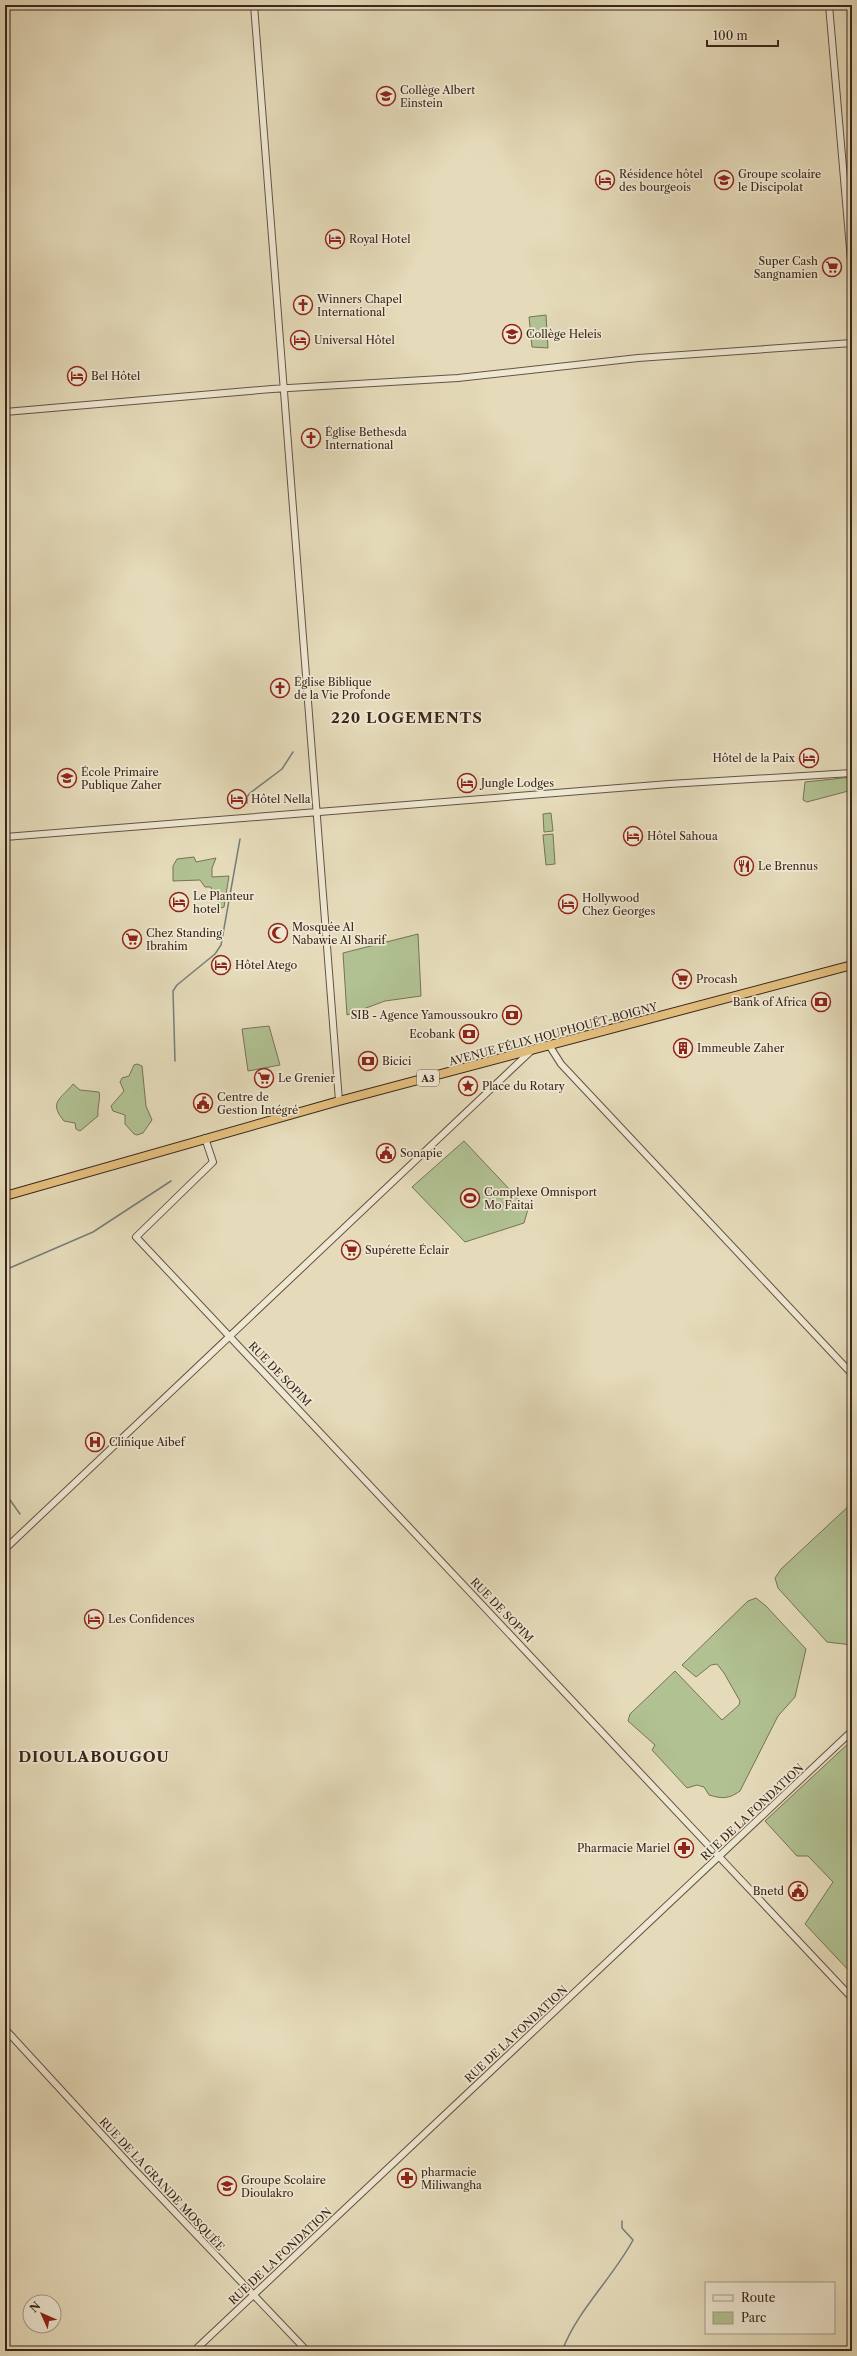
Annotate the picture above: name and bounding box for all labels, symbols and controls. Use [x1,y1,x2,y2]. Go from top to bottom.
scale bar [707,22,778,48]
text: 100 m [713,28,748,43]
place label: Collège Albert Einstein [400,83,475,110]
school or university icon: Collège Albert Einstein [375,85,397,107]
place label: Résidence hôtel des bourgeois [619,167,704,194]
place label: Groupe scolaire le Discipolat [738,167,821,194]
hotel icon: Résidence hôtel des bourgeois [594,169,616,191]
school or university icon: Groupe scolaire le Discipolat [713,169,735,191]
hotel icon: Royal Hotel [324,228,346,250]
place label: Royal Hotel [349,232,411,246]
place label: Super Cash Sangnamien [754,254,818,281]
supermarket icon: Super Cash Sangnamien [821,256,843,278]
place label: Winners Chapel International [316,292,403,319]
church icon: Winners Chapel International [292,294,314,316]
school or university icon: Collège Heleis [501,323,523,345]
place label: Collège Heleis [526,327,602,341]
hotel icon: Universal Hôtel [289,329,311,351]
place label: Universal Hôtel [314,333,396,347]
hotel icon: Bel Hôtel [66,365,88,387]
place label: Bel Hôtel [91,369,141,383]
place label: Église Bethesda International [325,425,407,452]
church icon: Église Bethesda International [300,427,322,449]
place label: Église Biblique de la Vie Profonde [294,675,390,702]
church icon: Église Biblique de la Vie Profonde [269,677,291,699]
district label: 220 LOGEMENTS [331,708,483,727]
hotel icon: Hôtel de la Paix [798,747,820,769]
place label: Hôtel de la Paix [713,751,796,765]
place label: École Primaire Publique Zaher [81,765,162,792]
school or university icon: École Primaire Publique Zaher [56,767,78,789]
hotel icon: Jungle Lodges [456,772,478,794]
place label: Jungle Lodges [479,776,554,790]
hotel icon: Hôtel Nella [226,788,248,810]
place label: Hôtel Nella [251,792,311,806]
hotel icon: Hôtel Sahoua [622,825,644,847]
place label: Hôtel Sahoua [647,829,718,843]
restaurant icon: Le Brennus [733,855,755,877]
place label: Le Brennus [758,859,818,873]
place label: Le Planteur hotel [193,889,254,916]
hotel icon: Le Planteur hotel [168,891,190,913]
place label: Hollywood Chez Georges [582,891,655,918]
hotel icon: Hollywood Chez Georges [557,893,579,915]
place label: Mosquée Al Nabawie Al Sharif [292,920,387,947]
mosque icon: Mosquée Al Nabawie Al Sharif [267,922,289,944]
place label: Chez Standing Ibrahim [146,926,222,953]
supermarket icon: Chez Standing Ibrahim [121,928,143,950]
hotel icon: Hôtel Atego [210,954,232,976]
place label: Hôtel Atego [235,958,298,972]
supermarket icon: Procash [671,968,693,990]
place label: Procash [696,972,738,986]
bank icon: Bank of Africa [810,991,832,1013]
place label: Bank of Africa [733,995,807,1009]
street label: AVENUE FÉLIX HOUPHOUËT-BOIGNY [446,999,659,1069]
bank icon: SIB - Agence Yamoussoukro [501,1004,523,1026]
place label: SIB - Agence Yamoussoukro [351,1008,498,1022]
bank icon: Ecobank [458,1023,480,1045]
place label: Ecobank [409,1027,456,1041]
building icon: Immeuble Zaher [672,1037,694,1059]
place label: Immeuble Zaher [697,1041,785,1055]
bank icon: Bicici [357,1050,379,1072]
place label: Bicici [382,1054,412,1068]
supermarket icon: Le Grenier [253,1067,275,1089]
road number: A3 [417,1070,439,1086]
place label: Le Grenier [278,1071,335,1085]
place icon: Place du Rotary [457,1075,479,1097]
place label: Place du Rotary [482,1079,566,1093]
place label: Centre de Gestion Intégré [217,1090,298,1117]
public building icon: Centre de Gestion Intégré [192,1092,214,1114]
public building icon: Sonapie [375,1142,397,1164]
place label: Sonapie [400,1146,442,1160]
place label: Complexe Omnisport Mo Faitai [484,1185,597,1212]
sports icon: Complexe Omnisport Mo Faitai [459,1187,481,1209]
supermarket icon: Supérette Éclair [340,1239,362,1261]
place label: Supérette Éclair [365,1243,450,1257]
street label: RUE DE SOPIM [246,1339,314,1409]
hospital icon: Clinique Aibef [84,1431,106,1453]
place label: Clinique Aibef [109,1435,187,1449]
street label: RUE DE SOPIM [468,1575,536,1645]
hotel icon: Les Confidences [83,1608,105,1630]
place label: Les Confidences [108,1612,195,1626]
district label: DIOULABOUGOU [18,1747,170,1766]
street label: RUE DE LA FONDATION [698,1761,806,1863]
pharmacy icon: Pharmacie Mariel [673,1837,695,1859]
place label: Pharmacie Mariel [577,1841,671,1855]
public building icon: Bnetd [787,1880,809,1902]
place label: Bnetd [753,1884,784,1898]
street label: RUE DE LA FONDATION [462,1983,570,2085]
street label: RUE DE LA GRANDE MOSQUÉE [97,2115,228,2254]
place label: pharmacie Miliwangha [421,2165,482,2192]
pharmacy icon: pharmacie Miliwangha [396,2167,418,2189]
place label: Groupe Scolaire Dioulakro [241,2173,326,2200]
school or university icon: Groupe Scolaire Dioulakro [216,2175,238,2197]
street label: RUE DE LA FONDATION [226,2205,334,2307]
legend [705,2282,835,2334]
text: Route [741,2290,776,2305]
north arrow [22,2294,62,2334]
text: N [27,2298,44,2315]
text: Parc [741,2310,766,2325]

